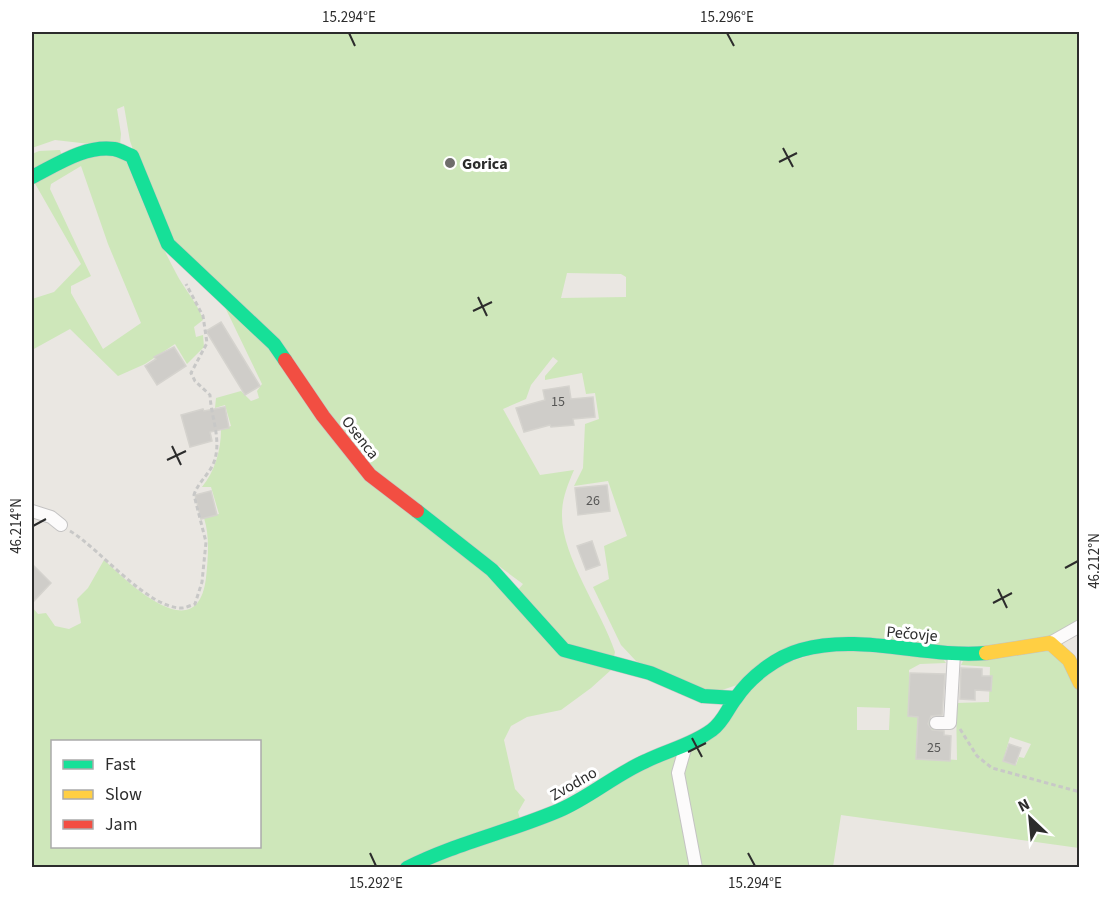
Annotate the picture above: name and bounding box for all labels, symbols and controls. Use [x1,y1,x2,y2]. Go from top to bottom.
text: 15.294°E [322,7,376,28]
text: 15.296°E [700,7,754,28]
place label: Gorica [462,153,508,175]
marker: Gorica [443,156,457,170]
house number: 15 [551,392,565,412]
street label: Osenca [336,411,384,464]
house number: 26 [586,491,600,511]
text: 46.214°N [6,498,27,554]
text: 46.212°N [1084,533,1105,589]
street label: Pečovje [885,621,939,647]
house number: 25 [927,738,941,758]
legend [51,740,261,848]
text: Fast [105,752,136,777]
street label: Zvodno [546,762,601,806]
text: Slow [105,782,142,807]
north arrow [1000,788,1060,848]
text: N [1014,793,1033,818]
text: Jam [105,812,138,837]
text: 15.292°E [349,873,403,894]
text: 15.294°E [728,873,782,894]

